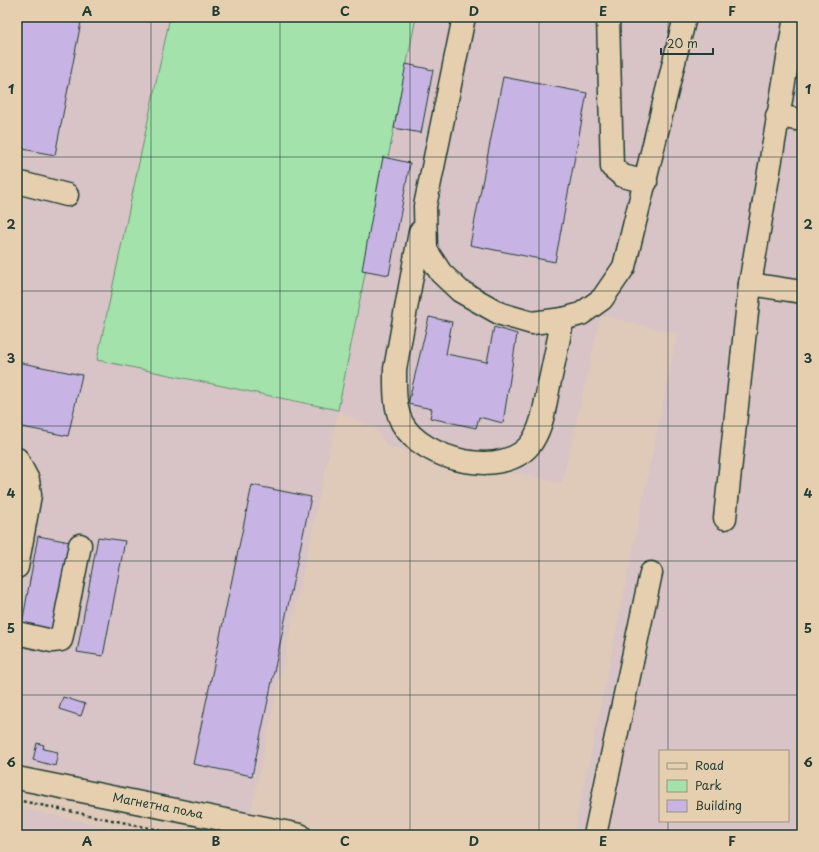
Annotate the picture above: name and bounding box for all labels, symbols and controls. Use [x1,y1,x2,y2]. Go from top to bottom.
text: A [82,1,92,20]
text: B [212,1,221,20]
text: C [340,1,350,20]
text: D [469,1,479,20]
text: E [599,1,607,20]
text: F [728,1,736,20]
scale bar [661,30,713,56]
text: 20 m [667,34,698,52]
text: 1 [8,79,14,98]
text: 1 [805,79,811,98]
text: 2 [6,214,16,233]
text: 2 [803,214,813,233]
text: 3 [7,348,16,367]
text: 3 [804,348,813,367]
text: 4 [7,483,16,502]
text: 4 [804,483,813,502]
text: 5 [7,618,15,637]
text: 5 [804,618,812,637]
legend [659,750,789,822]
text: 6 [6,752,16,771]
text: 6 [803,752,813,771]
text: Road [695,756,724,774]
text: Park [695,776,722,794]
street label: Магнетна поља [111,787,206,823]
text: Building [695,796,742,814]
text: A [82,831,92,850]
text: B [212,831,221,850]
text: C [340,831,350,850]
text: D [469,831,479,850]
text: E [599,831,607,850]
text: F [728,831,736,850]

